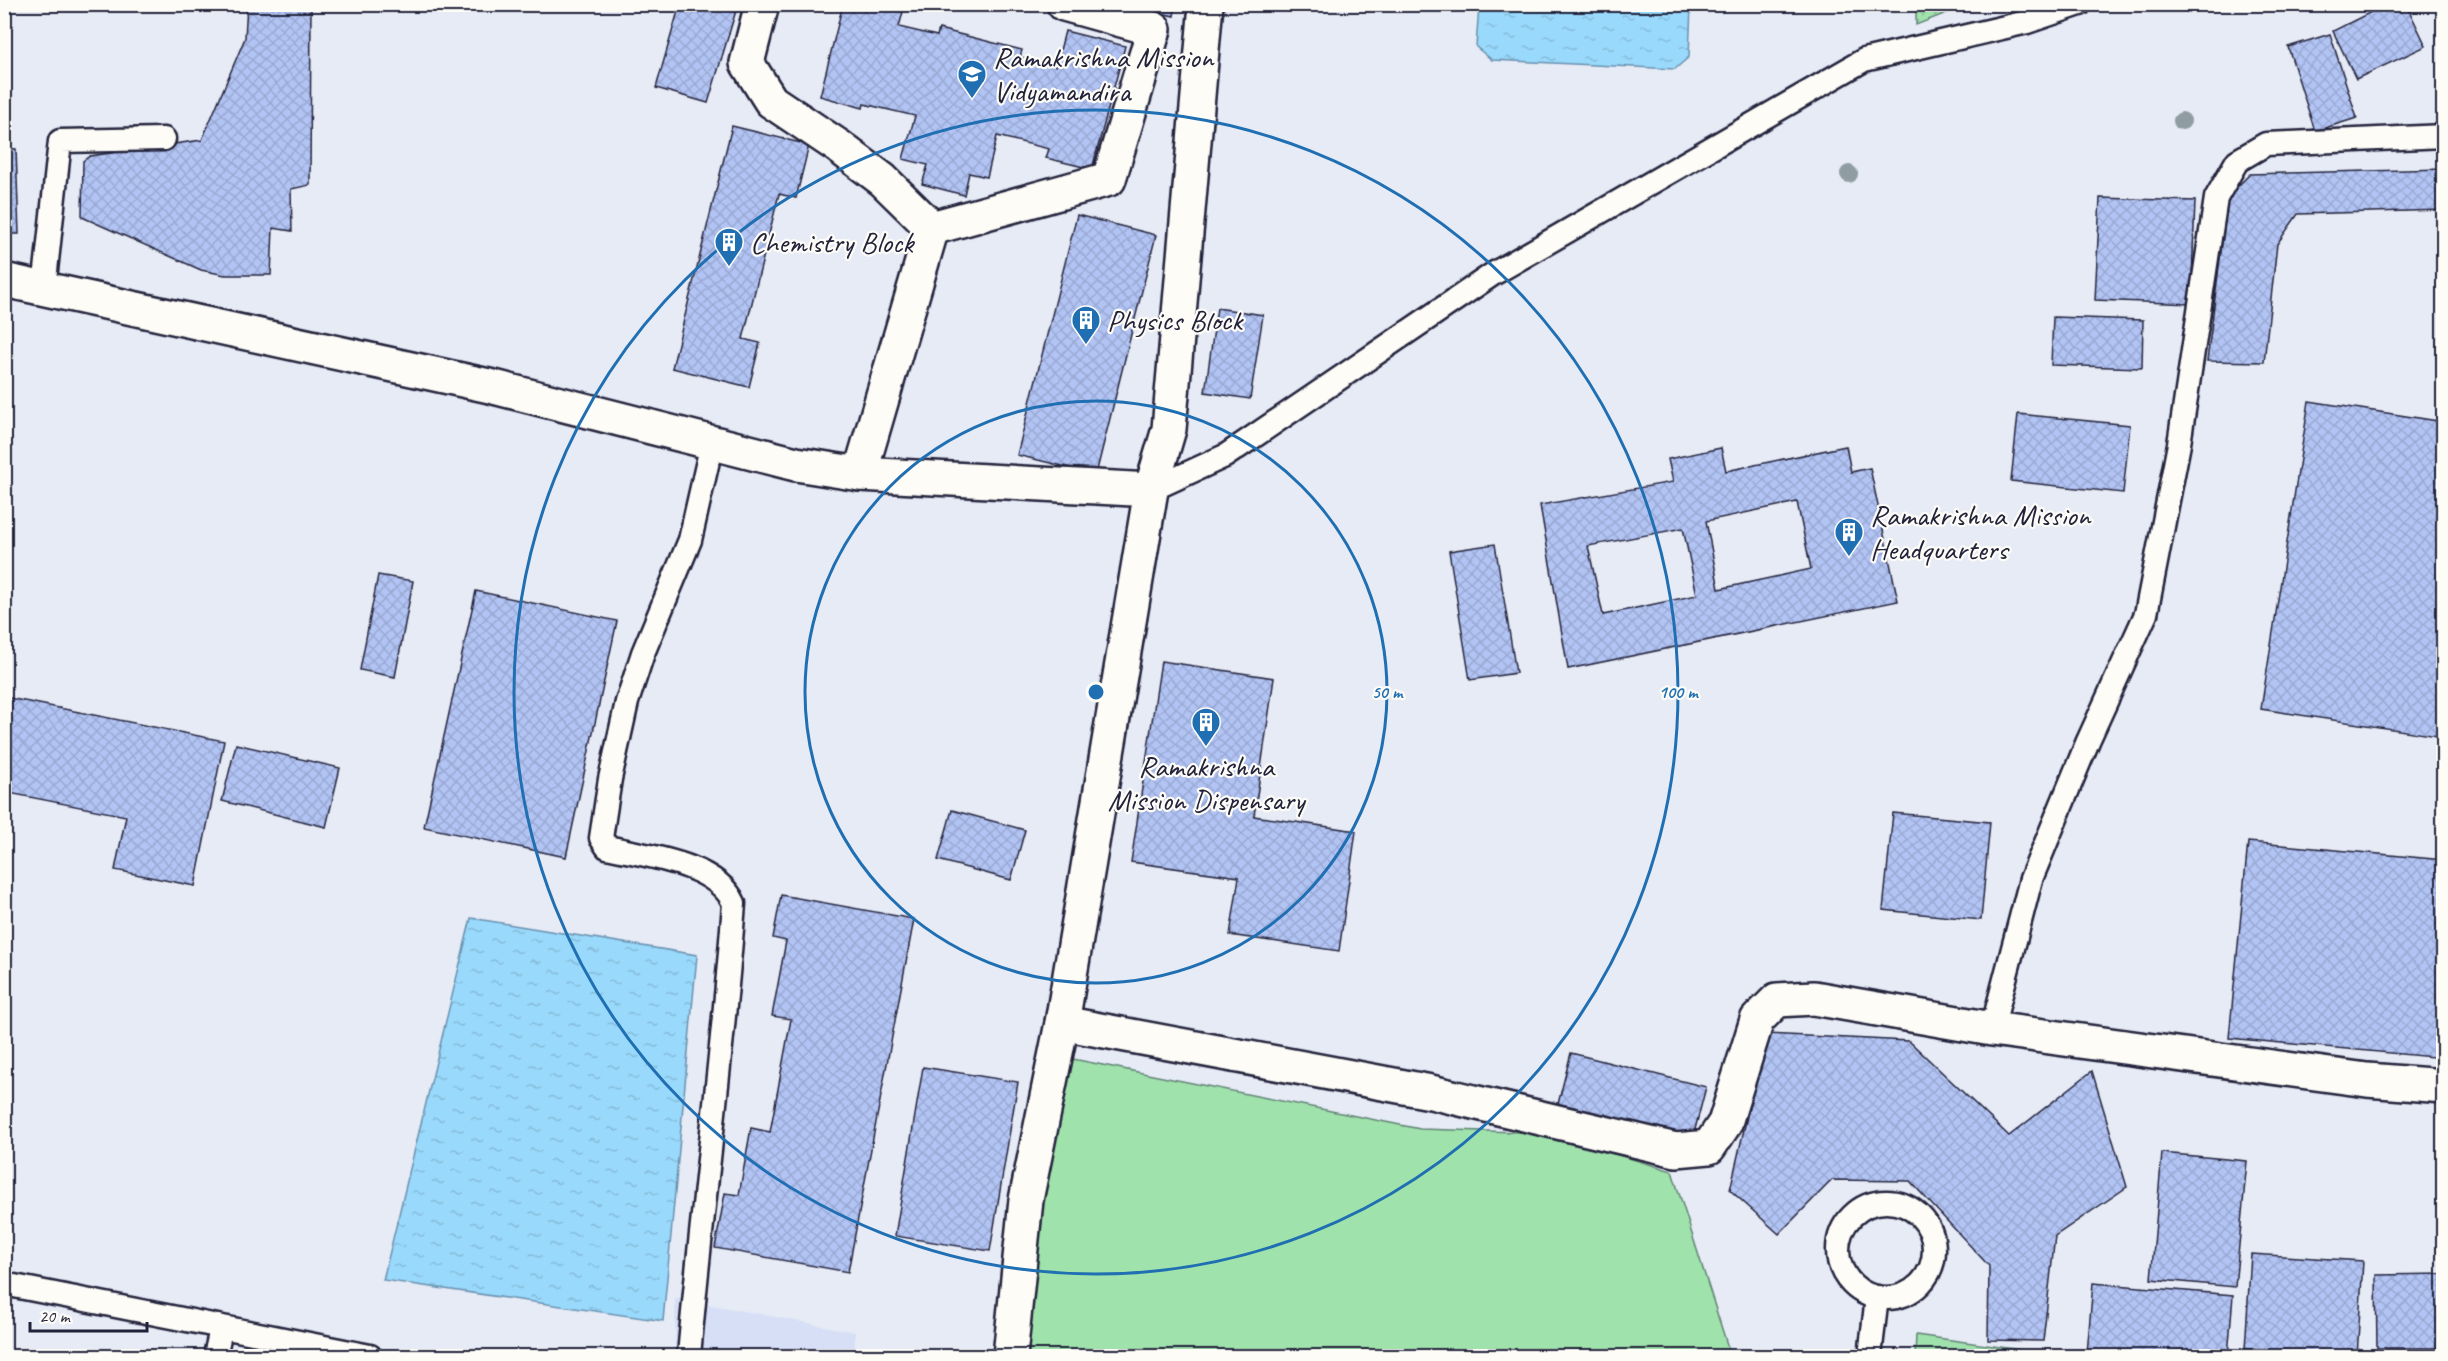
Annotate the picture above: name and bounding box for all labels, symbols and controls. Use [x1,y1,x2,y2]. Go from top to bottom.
place label: Ramakrishna Mission Vidyamandira [993,38,1215,110]
school or university icon: Ramakrishna Mission Vidyamandira [956,58,988,100]
place label: Chemistry Block [750,223,915,261]
building icon: Chemistry Block [713,226,745,268]
place label: Physics Block [1107,301,1244,339]
building icon: Physics Block [1070,304,1102,346]
place label: Ramakrishna Mission Headquarters [1870,496,2092,568]
building icon: Ramakrishna Mission Headquarters [1833,516,1865,558]
text: 50 m [1372,681,1404,703]
text: 100 m [1659,681,1699,703]
centre of rings [1086,682,1106,702]
building icon: Ramakrishna Mission Dispensary [1190,706,1222,748]
place label: Ramakrishna Mission Dispensary [1108,747,1307,819]
scale bar [30,1295,147,1333]
text: 20 m [39,1305,72,1327]

